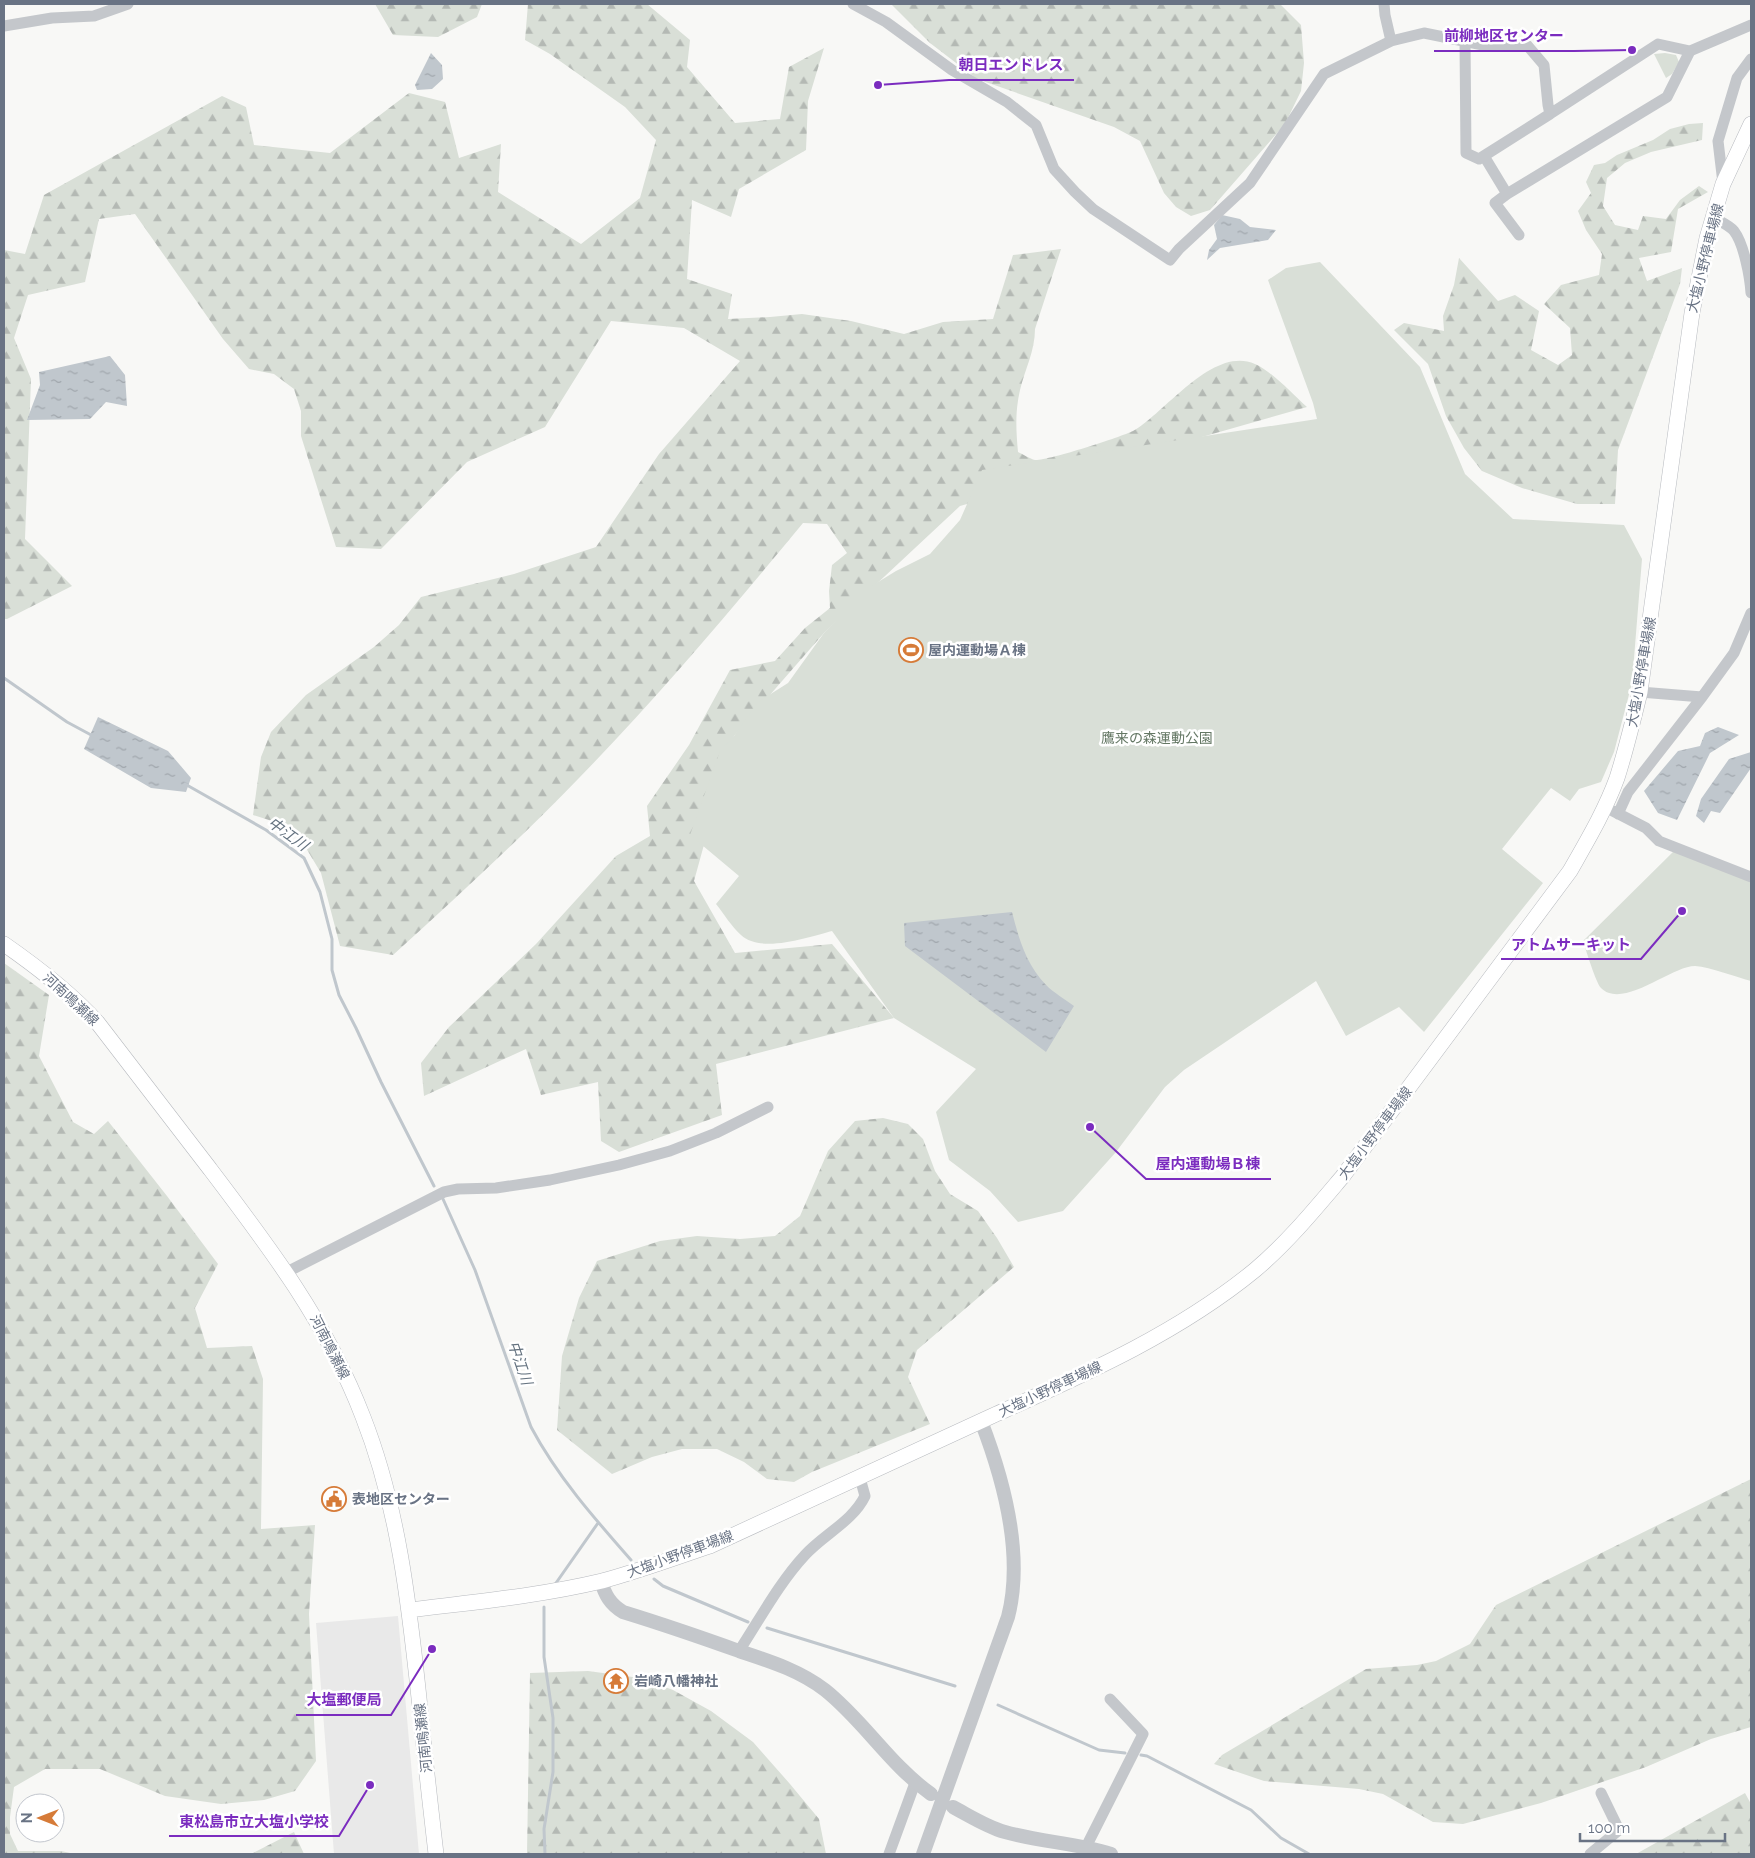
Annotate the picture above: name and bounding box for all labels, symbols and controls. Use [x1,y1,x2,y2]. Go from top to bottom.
callout: 前柳地区センター [1434,21,1574,51]
text: 前柳地区センター [1444,27,1564,45]
callout: 朝日エンドレス [949,50,1074,80]
text: 朝日エンドレス [958,56,1064,74]
street label: 大塩小野停車場線 [1684,202,1726,314]
street label: 大塩小野停車場線 [1623,615,1659,729]
sports icon: 屋内運動場Ａ棟 [898,637,924,663]
place label: 屋内運動場Ａ棟 [928,642,1026,658]
park label: 鷹来の森運動公園 [1101,730,1213,746]
water label: 中江川 [265,813,313,856]
callout: アトムサーキット [1501,929,1641,959]
text: アトムサーキット [1511,936,1631,954]
street label: 河南鳴瀬線 [40,969,102,1029]
street label: 大塩小野停車場線 [1335,1083,1415,1183]
callout: 屋内運動場Ｂ棟 [1146,1149,1271,1179]
text: 屋内運動場Ｂ棟 [1155,1155,1261,1173]
street label: 河南鳴瀬線 [307,1312,353,1382]
water label: 中江川 [504,1339,536,1389]
street label: 大塩小野停車場線 [996,1358,1104,1420]
public building icon: 表地区センター [321,1486,347,1512]
place label: 表地区センター [352,1491,450,1507]
street label: 大塩小野停車場線 [625,1527,735,1581]
temple icon: 岩崎八幡神社 [603,1668,629,1694]
place label: 岩崎八幡神社 [634,1673,718,1689]
callout: 大塩郵便局 [296,1685,391,1715]
text: 大塩郵便局 [306,1691,382,1709]
street label: 河南鳴瀬線 [411,1702,435,1774]
north arrow [15,1793,65,1843]
callout: 東松島市立大塩小学校 [169,1806,339,1836]
scale bar [1580,1810,1725,1842]
text: N [19,1813,35,1823]
text: 東松島市立大塩小学校 [179,1813,329,1831]
text: 100 m [1588,1819,1630,1837]

